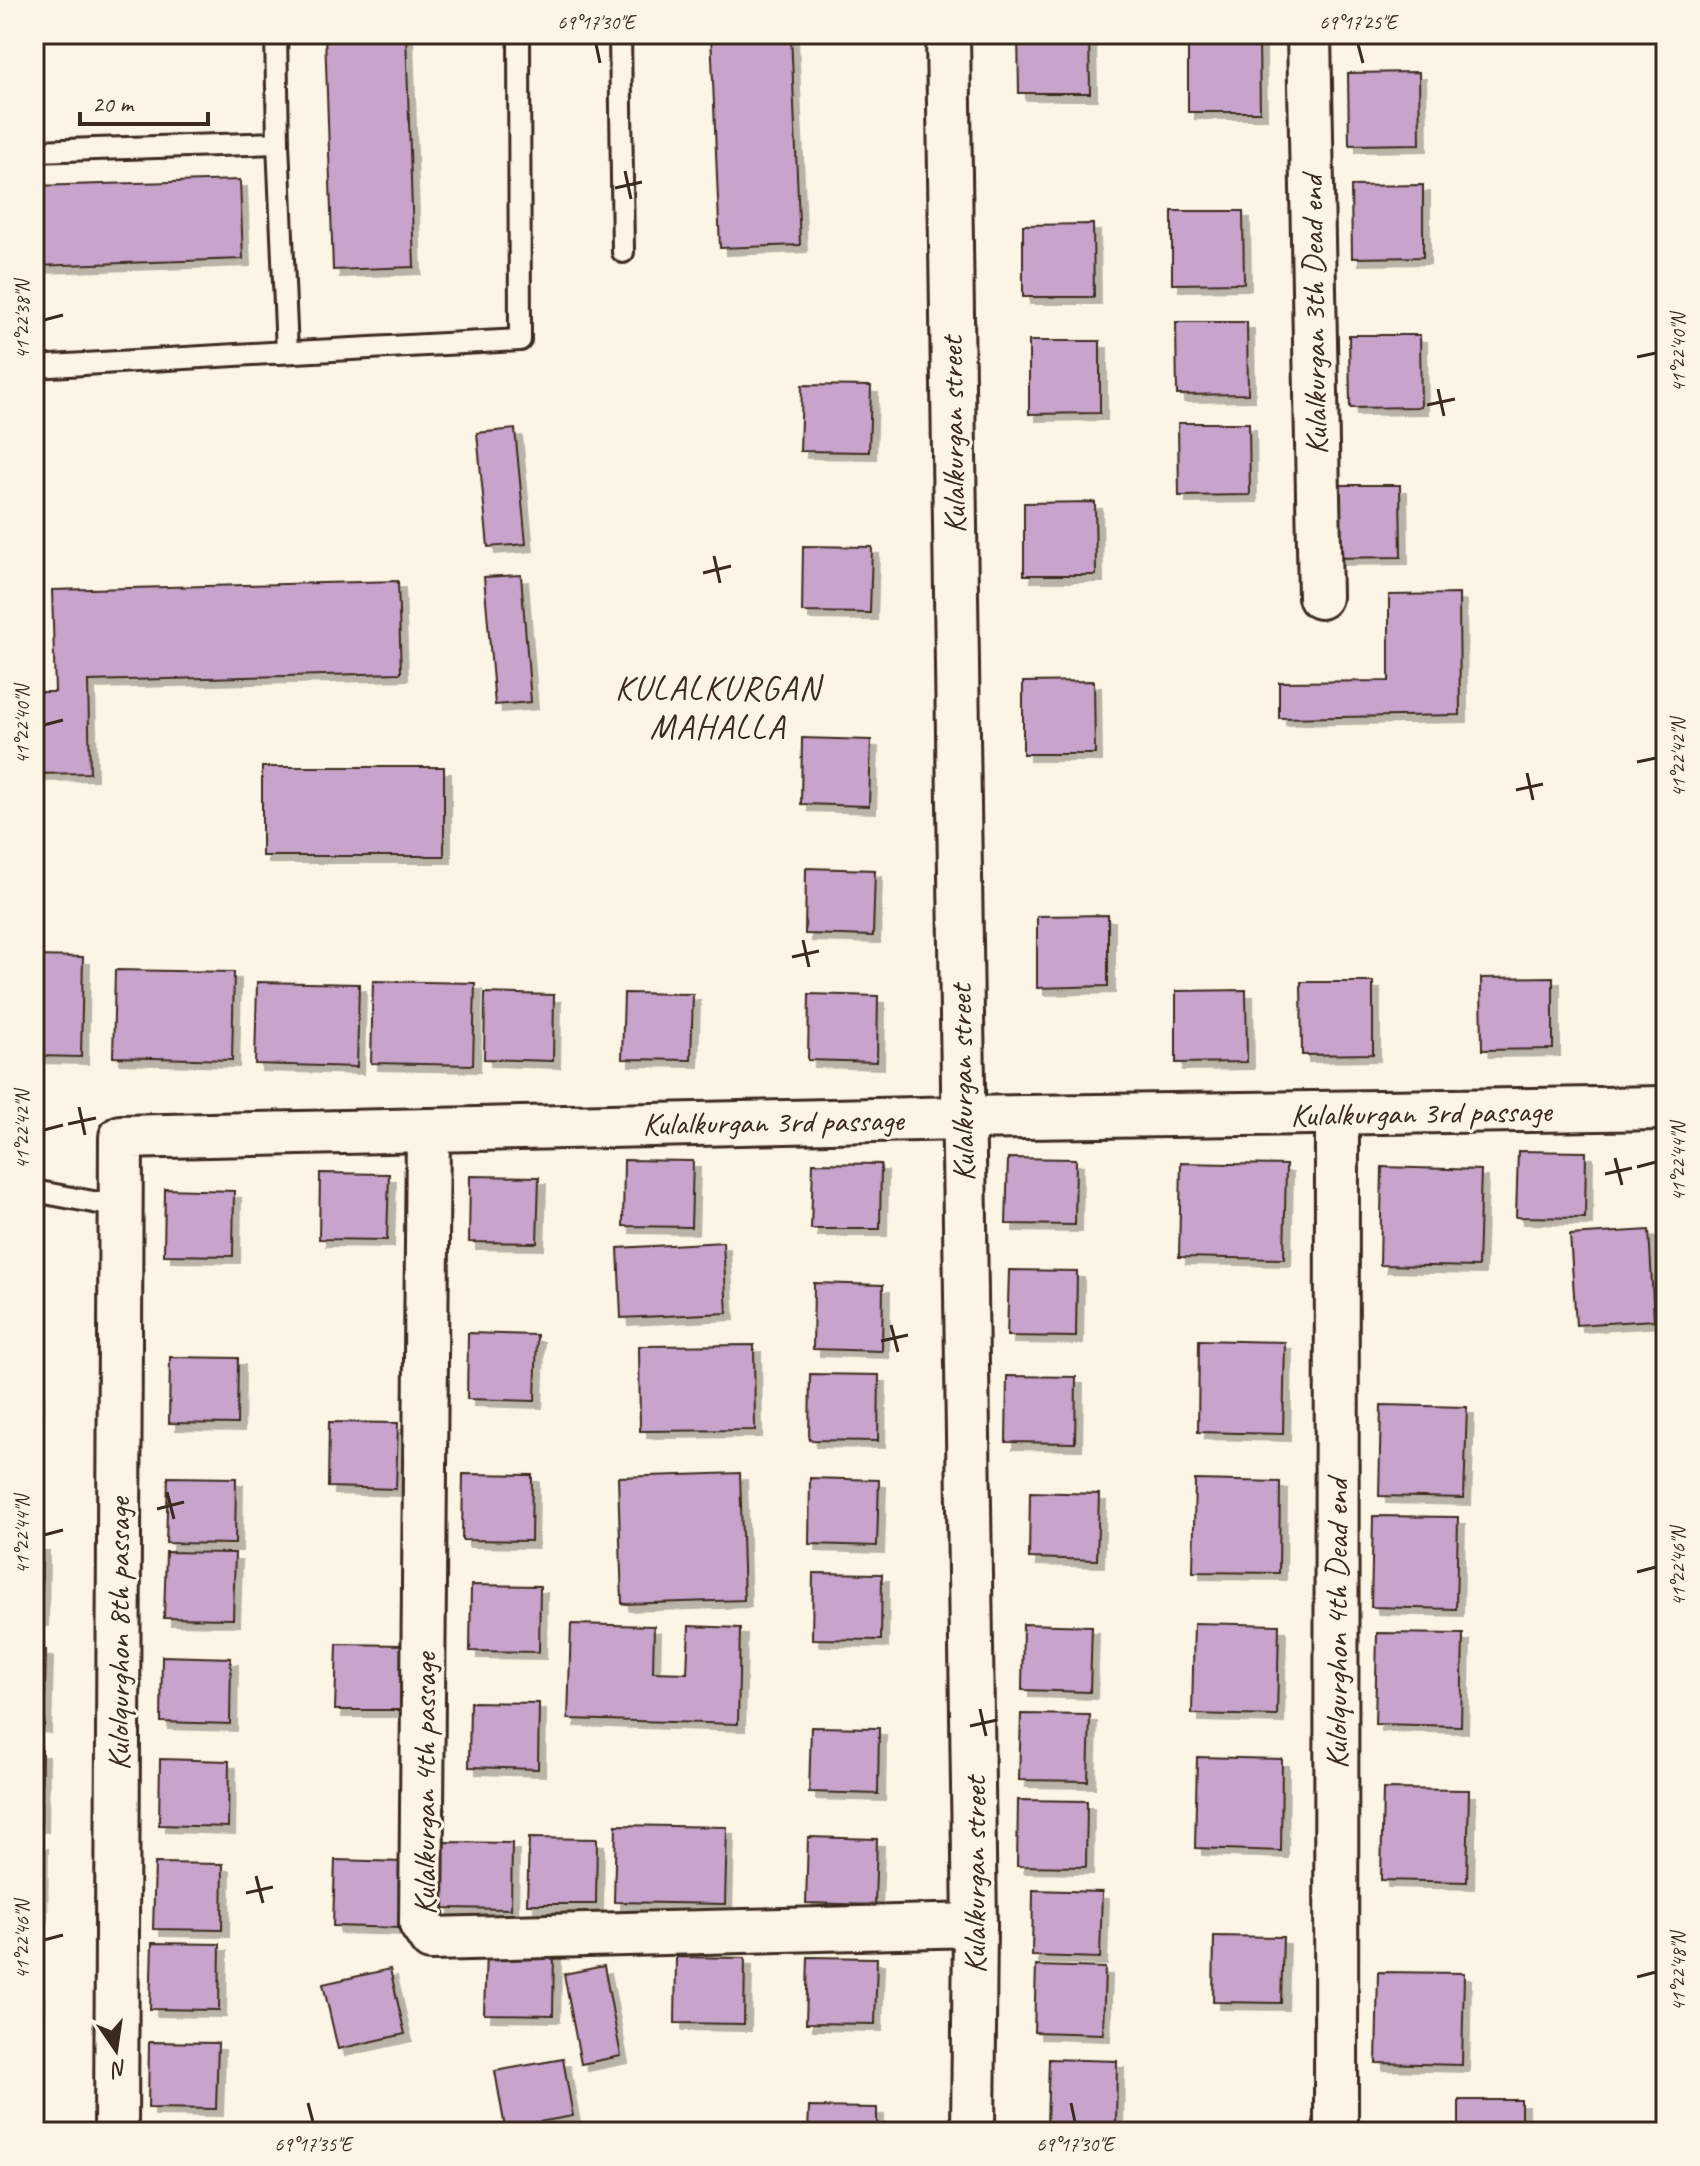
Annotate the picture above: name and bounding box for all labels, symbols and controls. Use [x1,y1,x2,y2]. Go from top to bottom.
text: 69°17'30"E [557,10,637,35]
text: 69°17'25"E [1319,10,1399,35]
scale bar [80,76,208,126]
text: 20 m [92,89,135,119]
street label: Kulalkurgan 3th Dead end [1291,170,1337,455]
text: 41°22'38"N [10,278,35,359]
text: 41°22'40"N [1666,311,1691,392]
street label: Kulalkurgan street [931,333,975,534]
district label: KULALKURGAN MAHALLA [615,666,825,748]
text: 41°22'40"N [10,683,35,764]
text: 41°22'42"N [1666,716,1691,797]
street label: Kulalkurgan street [940,981,984,1182]
text: 41°22'42"N [10,1088,35,1169]
street label: Kulalkurgan 3rd passage [1290,1090,1554,1136]
street label: Kulalkurgan 3rd passage [642,1099,906,1145]
text: 41°22'44"N [1666,1120,1691,1201]
street label: Kulolqurghon 4th Dead end [1316,1474,1357,1769]
text: 41°22'44"N [10,1493,35,1574]
street label: Kulolqurghon 8th passage [98,1495,139,1770]
text: 41°22'46"N [1666,1525,1691,1606]
street label: Kulalkurgan 4th passage [404,1650,445,1915]
street label: Kulalkurgan street [954,1773,995,1973]
text: 41°22'46"N [10,1898,35,1979]
text: 41°22'48"N [1666,1930,1691,2011]
north arrow [76,2010,156,2090]
text: N [107,2053,130,2084]
text: 69°17'35"E [274,2132,354,2157]
text: 69°17'30"E [1036,2132,1116,2157]

